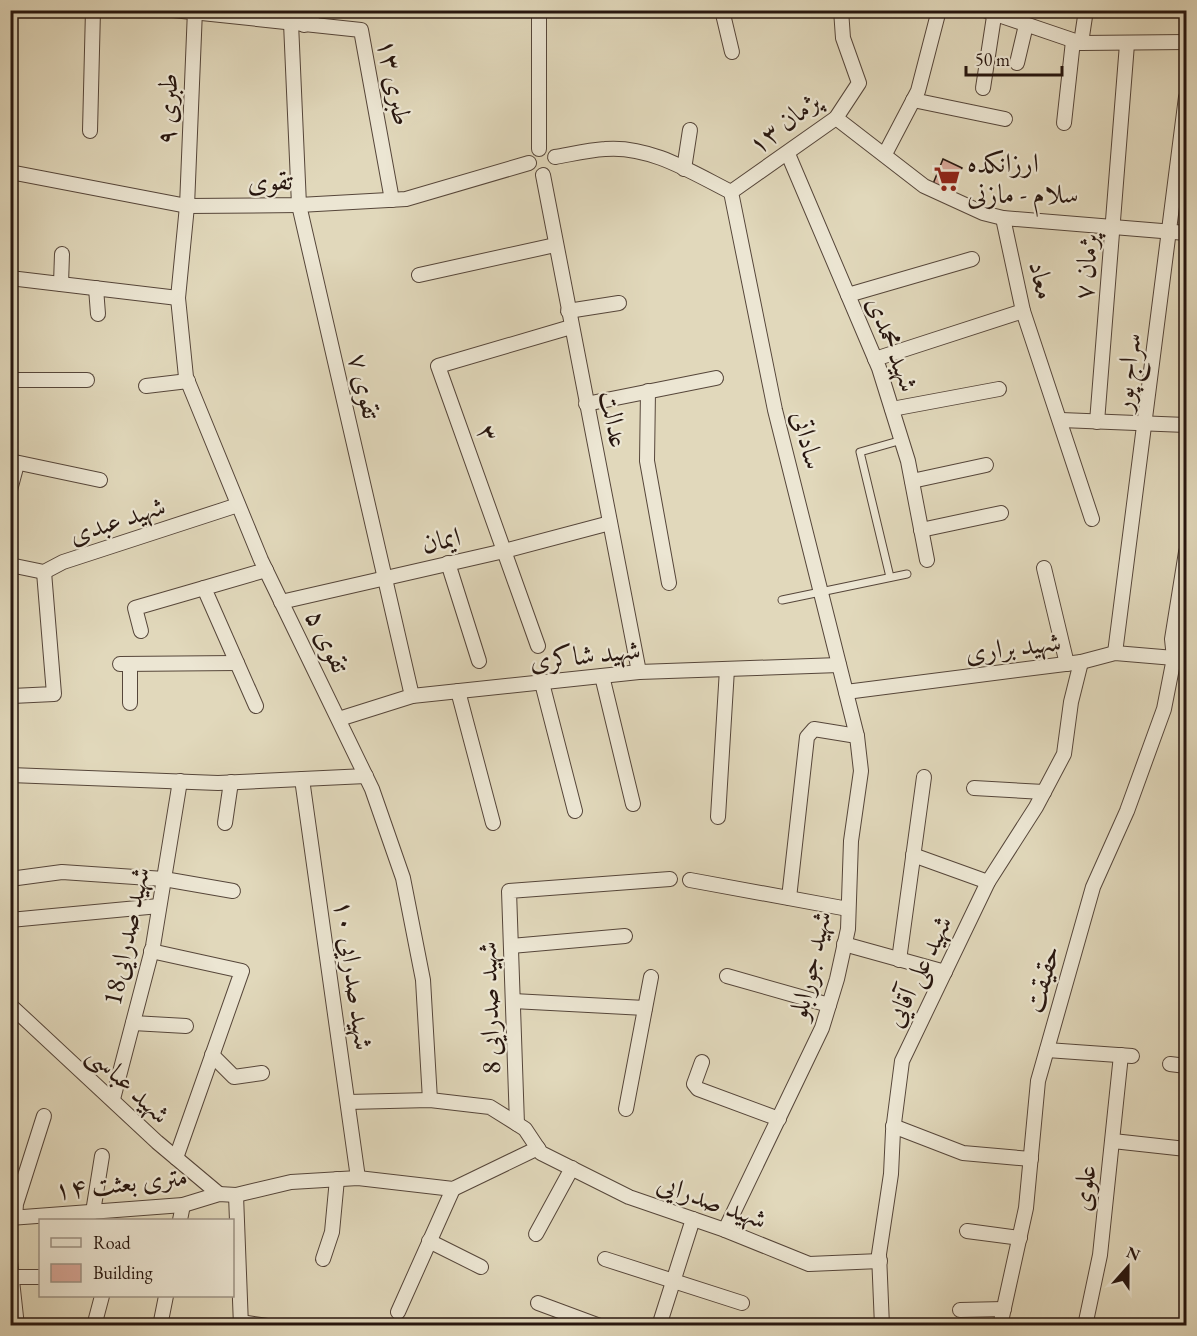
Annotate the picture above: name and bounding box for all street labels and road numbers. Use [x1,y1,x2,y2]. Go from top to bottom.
street label: طبری ۱۳ [370,35,421,128]
street label: طبری ۹ [148,72,185,146]
street label: پژمان ۱۳ [741,82,829,162]
street label: تقوی [247,163,294,198]
street label: پژمان ۷ [1065,230,1106,301]
street label: معاد [1021,257,1064,303]
street label: شهید محمدی [859,291,928,397]
street label: سراج پور [1104,331,1156,417]
street label: تقوی ۷ [341,350,390,423]
street label: عدالت [592,387,637,451]
street label: ساداتی [784,407,833,473]
street label: ۳ [469,419,508,446]
street label: شهید عبدی [64,488,169,552]
street label: ایمان [418,518,464,561]
street label: تقوی ۵ [298,603,359,679]
street label: شهید براری [963,623,1063,670]
street label: شهید شاکری [528,631,642,678]
street label: شهید صدرایی18 [94,864,158,1008]
street label: شهید صدرایی ۱۰ [326,898,382,1052]
street label: شهید جورابلو [779,907,839,1026]
street label: شهید علی آقایی [875,909,962,1034]
street label: شهید صدرایی 8 [469,941,509,1075]
street label: حقیقت [1015,941,1068,1017]
street label: شهید عباسی [79,1036,178,1132]
street label: ۱۴ متری بعثت [53,1158,189,1207]
street label: علوی [1063,1163,1104,1213]
street label: شهید صدرایی [652,1165,772,1237]

